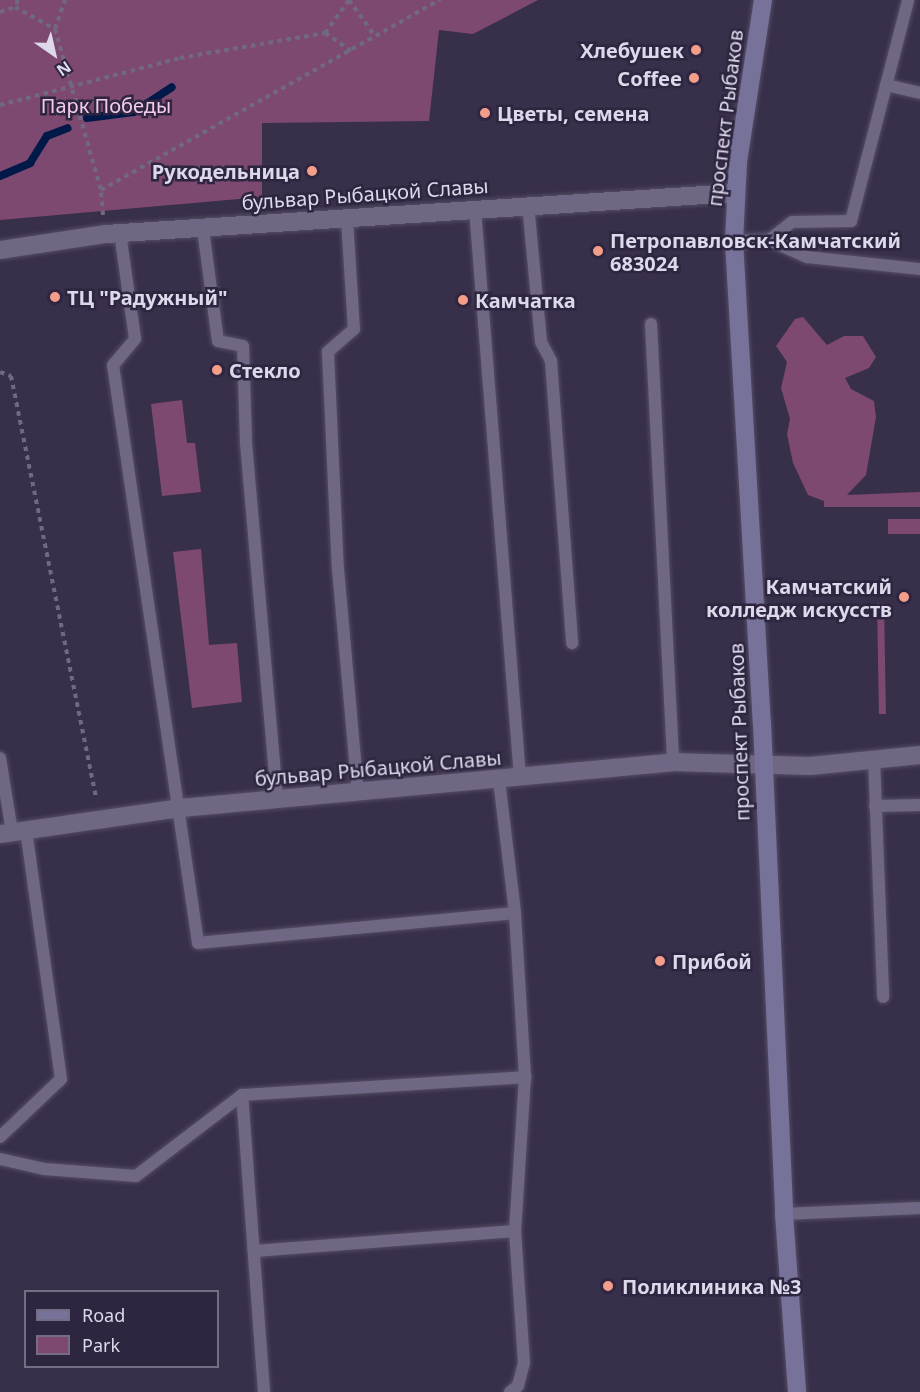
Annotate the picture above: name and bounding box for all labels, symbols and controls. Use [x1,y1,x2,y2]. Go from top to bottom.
north arrow [24,24,84,84]
street label: проспект Рыбаков [702,28,748,208]
place label: Хлебушек [580,38,684,62]
marker: Хлебушек [689,43,703,57]
text: N [53,56,76,82]
place label: Coffee [617,66,682,90]
marker: Coffee [687,71,701,85]
park label: Парк Победы [41,93,171,117]
place label: Цветы, семена [497,101,649,125]
marker: Цветы, семена [478,106,492,120]
place label: Рукодельница [152,159,300,183]
marker: Рукодельница [305,164,319,178]
street label: бульвар Рыбацкой Славы [241,173,489,215]
place label: Петропавловск-Камчатский 683024 [610,228,901,275]
marker: Петропавловск-Камчатский 683024 [591,244,605,258]
place label: ТЦ "Радужный" [67,285,227,309]
place label: Камчатка [475,288,576,312]
marker: ТЦ "Радужный" [48,290,62,304]
marker: Камчатка [456,293,470,307]
place label: Стекло [229,358,301,382]
marker: Стекло [210,363,224,377]
place label: Камчатский колледж искусств [706,574,892,621]
marker: Камчатский колледж искусств [897,590,911,604]
street label: проспект Рыбаков [724,643,754,821]
street label: бульвар Рыбацкой Славы [254,745,502,791]
place label: Прибой [672,949,752,973]
marker: Прибой [653,954,667,968]
place label: Поликлиника №3 [622,1274,801,1298]
marker: Поликлиника №3 [599,1277,617,1295]
legend [24,1290,219,1368]
text: Road [82,1303,125,1327]
text: Park [82,1333,120,1357]

